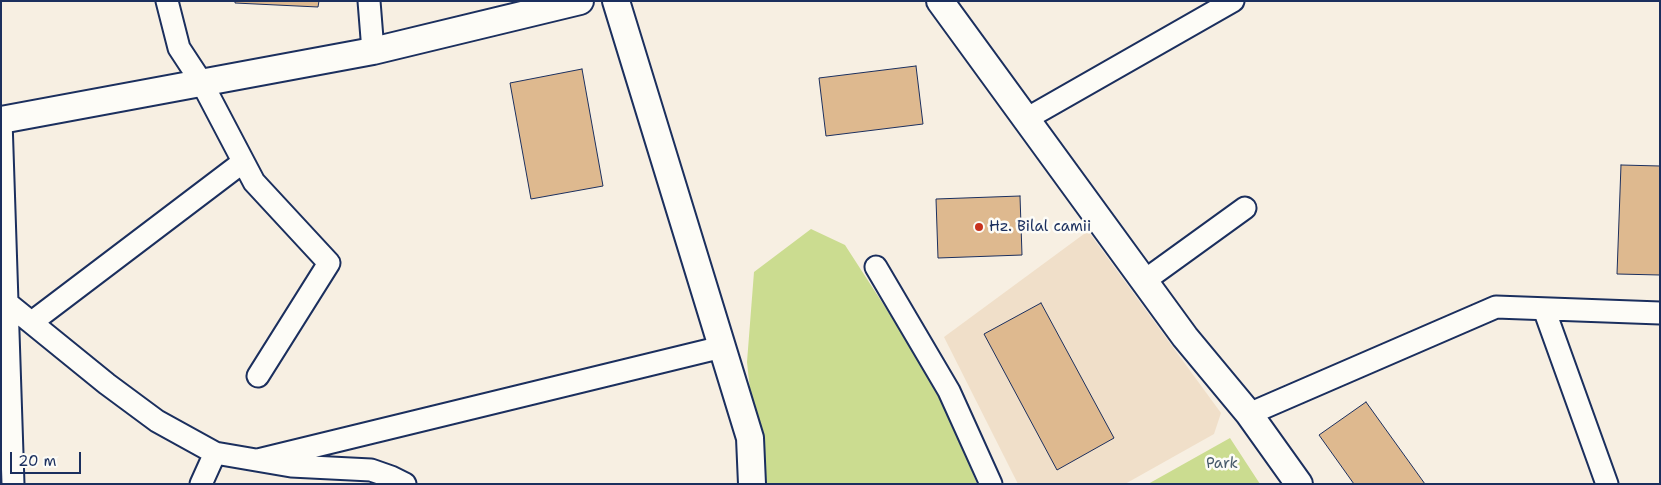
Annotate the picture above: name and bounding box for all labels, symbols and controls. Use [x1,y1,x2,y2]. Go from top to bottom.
place label: Hz. Bilal camii [989,218,1091,236]
marker: Hz. Bilal camii [973,221,985,233]
scale bar [12,442,84,474]
text: 20 m [18,451,57,471]
park label: Park [1206,455,1238,473]

